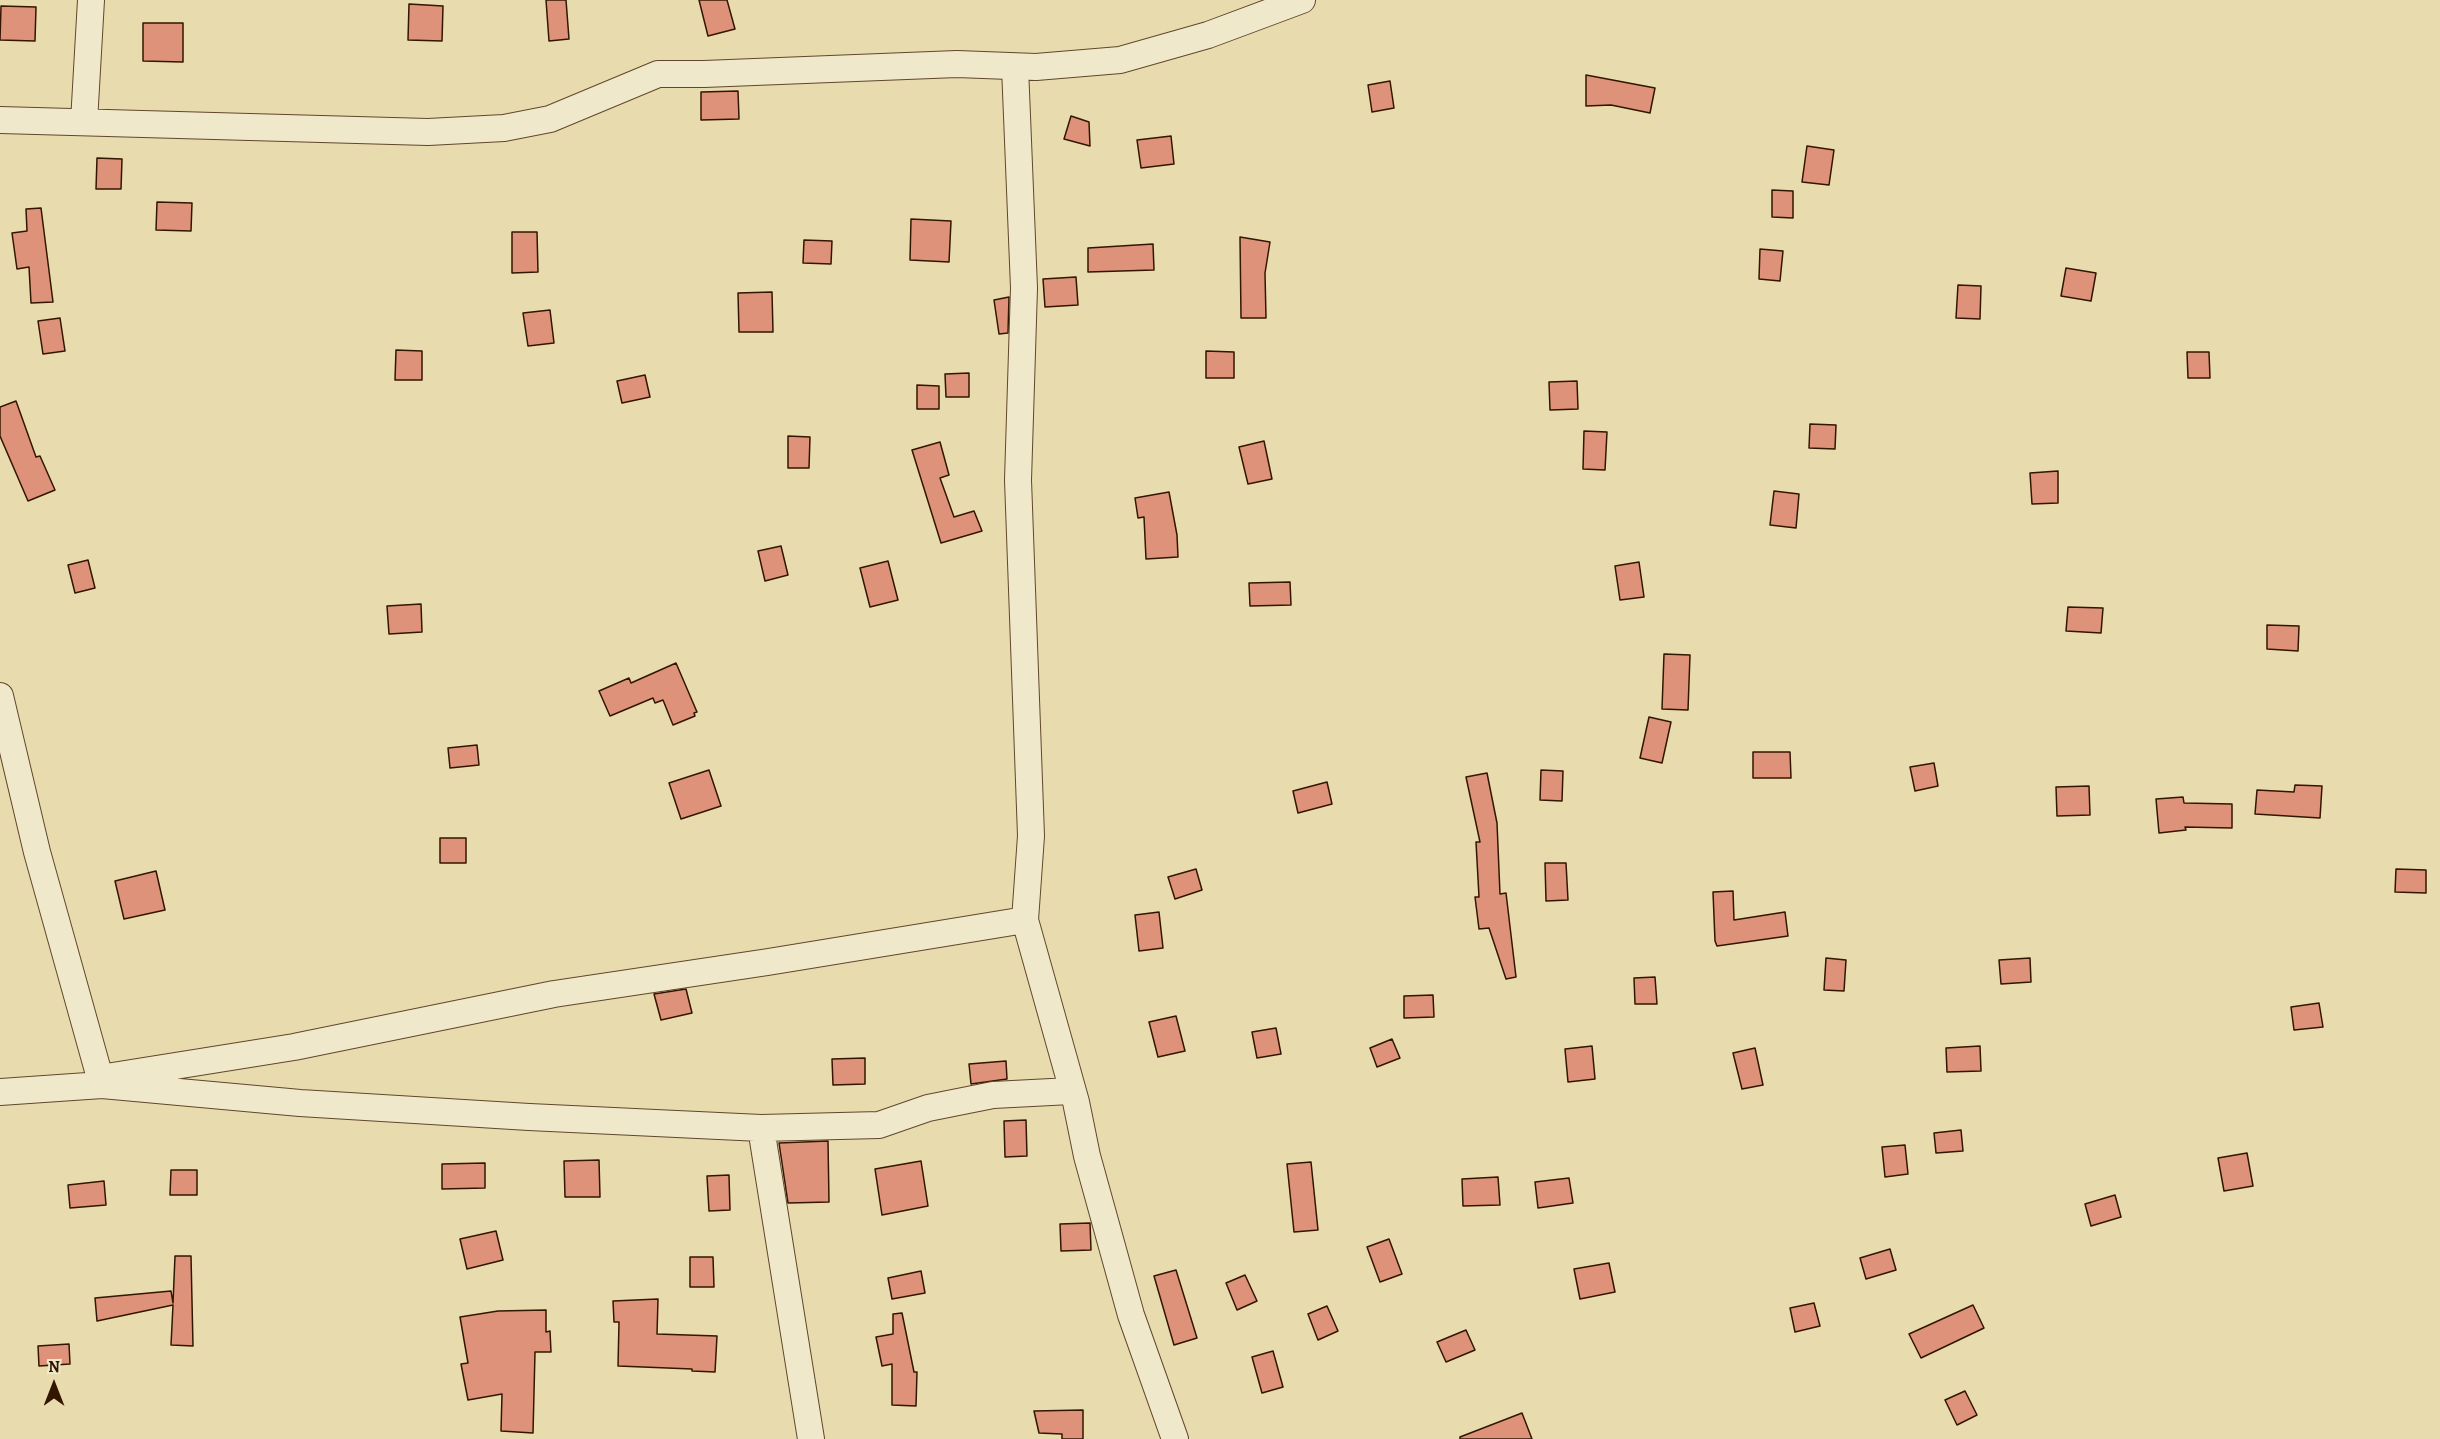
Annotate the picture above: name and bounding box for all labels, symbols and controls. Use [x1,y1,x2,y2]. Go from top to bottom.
north arrow [24,1355,84,1415]
text: N [48,1356,60,1378]

